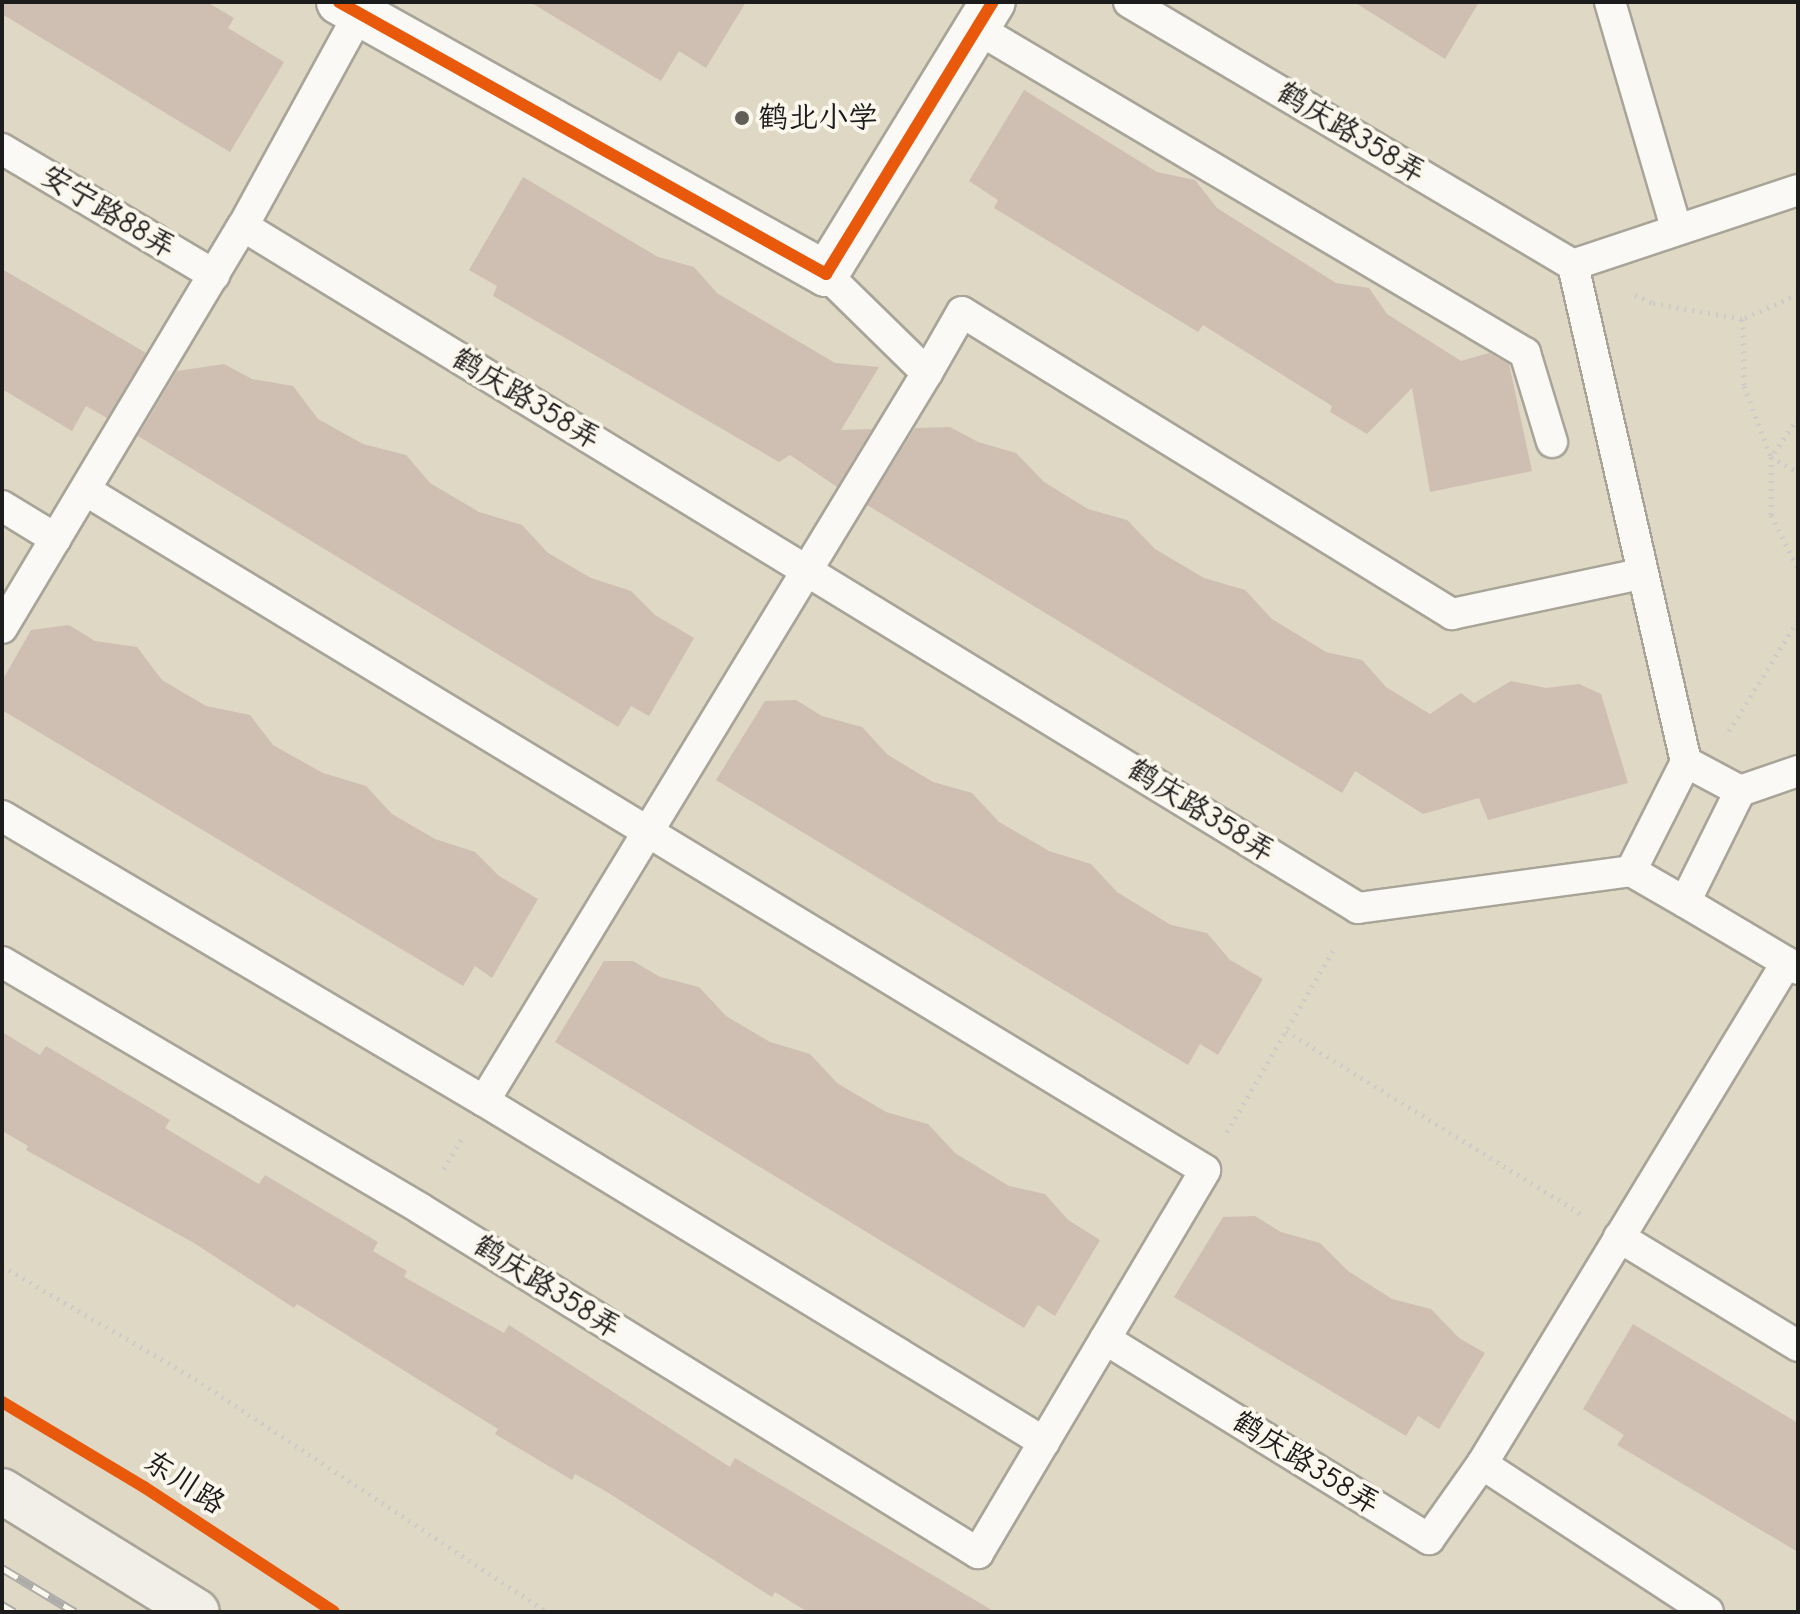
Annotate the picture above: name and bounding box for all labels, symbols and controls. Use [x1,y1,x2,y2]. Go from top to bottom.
street label: 鹤庆路358弄 [1270,75,1432,191]
place label: 鹤北小学 [758,100,878,136]
marker: 鹤北小学 [733,109,751,127]
street label: 安宁路88弄 [34,158,182,266]
street label: 鹤庆路358弄 [445,341,607,457]
street label: 鹤庆路358弄 [1121,752,1281,870]
street label: 鹤庆路358弄 [467,1228,627,1346]
street label: 鹤庆路358弄 [1226,1404,1386,1522]
street label: 东川路 [136,1443,232,1523]

